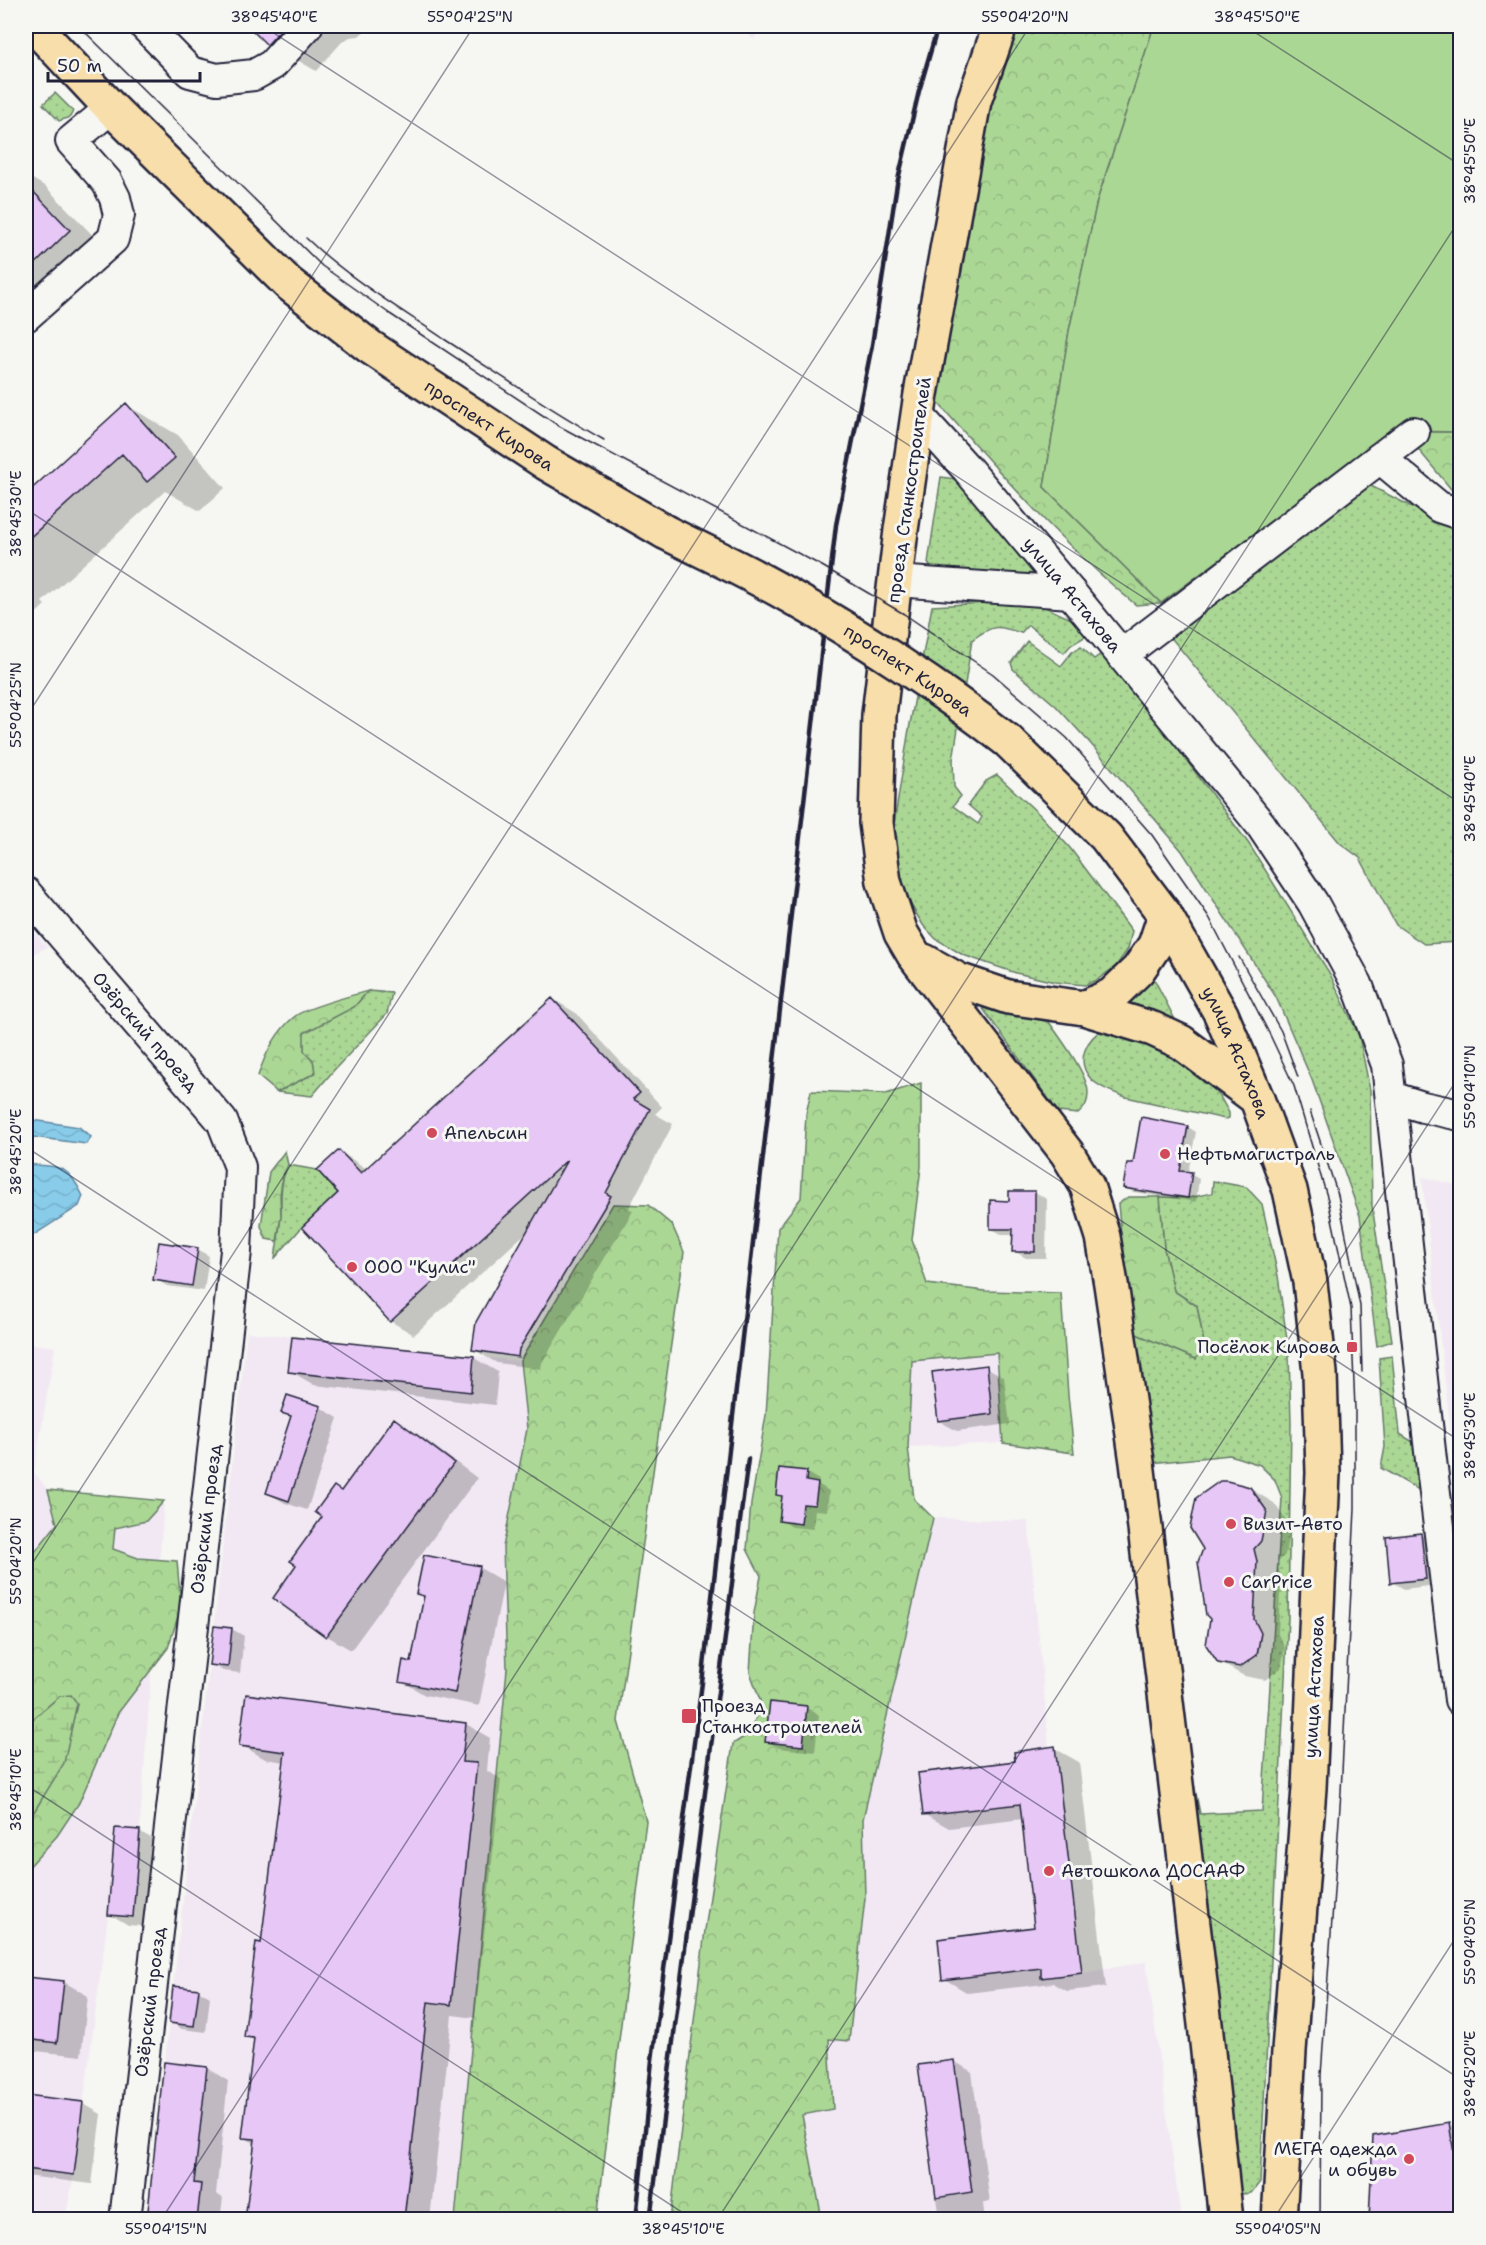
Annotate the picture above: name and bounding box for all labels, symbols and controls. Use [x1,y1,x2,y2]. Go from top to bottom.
text: 38°45'40"E [230,7,318,27]
text: 55°04'25"N [427,7,513,27]
text: 55°04'20"N [981,7,1069,27]
text: 38°45'50"E [1214,7,1300,27]
scale bar [48,45,200,83]
text: 50 m [57,54,102,78]
text: 38°45'50"E [1460,118,1480,204]
street label: проспект Кирова [420,374,558,477]
street label: проезд Станкостроителей [881,375,937,605]
text: 38°45'30"E [6,470,26,558]
street label: улица Астахова [1017,532,1127,658]
street label: проспект Кирова [839,619,977,722]
text: 55°04'25"N [6,662,26,748]
text: 38°45'40"E [1460,755,1480,843]
street label: Озёрский проезд [87,967,204,1097]
street label: улица Астахова [1196,982,1275,1122]
text: 55°04'10"N [1460,1045,1480,1129]
text: 38°45'20"E [6,1109,26,1195]
place label: Апельсин [444,1121,528,1145]
marker: Апельсин [425,1126,439,1140]
place label: Нефтьмагистраль [1177,1142,1335,1166]
marker: Нефтьмагистраль [1158,1147,1172,1161]
place label: ООО "Кулис" [364,1255,476,1279]
marker: ООО "Кулис" [345,1260,359,1274]
place label: Посёлок Кирова [1197,1335,1340,1359]
marker: Посёлок Кирова [1345,1340,1359,1354]
text: 38°45'30"E [1460,1392,1480,1480]
street label: Озёрский проезд [185,1442,227,1596]
place label: Визит-Авто [1243,1512,1343,1536]
text: 55°04'20"N [6,1517,26,1605]
marker: Визит-Авто [1224,1517,1238,1531]
place label: CarPrice [1241,1570,1313,1594]
marker: CarPrice [1222,1575,1236,1589]
street label: улица Астахова [1298,1615,1330,1759]
place label: Проезд Станкостроителей [702,1694,863,1739]
marker: Проезд Станкостроителей [680,1707,698,1725]
text: 38°45'10"E [6,1748,26,1832]
place label: Автошкола ДОСААФ [1061,1859,1245,1883]
marker: Автошкола ДОСААФ [1042,1864,1056,1878]
text: 55°04'05"N [1460,1899,1480,1985]
street label: Озёрский проезд [129,1925,171,2079]
text: 38°45'20"E [1460,2031,1480,2117]
place label: МЕГА одежда и обувь [1274,2137,1397,2182]
marker: МЕГА одежда и обувь [1402,2152,1416,2166]
text: 55°04'15"N [125,2219,207,2239]
text: 38°45'10"E [641,2219,725,2239]
text: 55°04'05"N [1235,2219,1321,2239]

